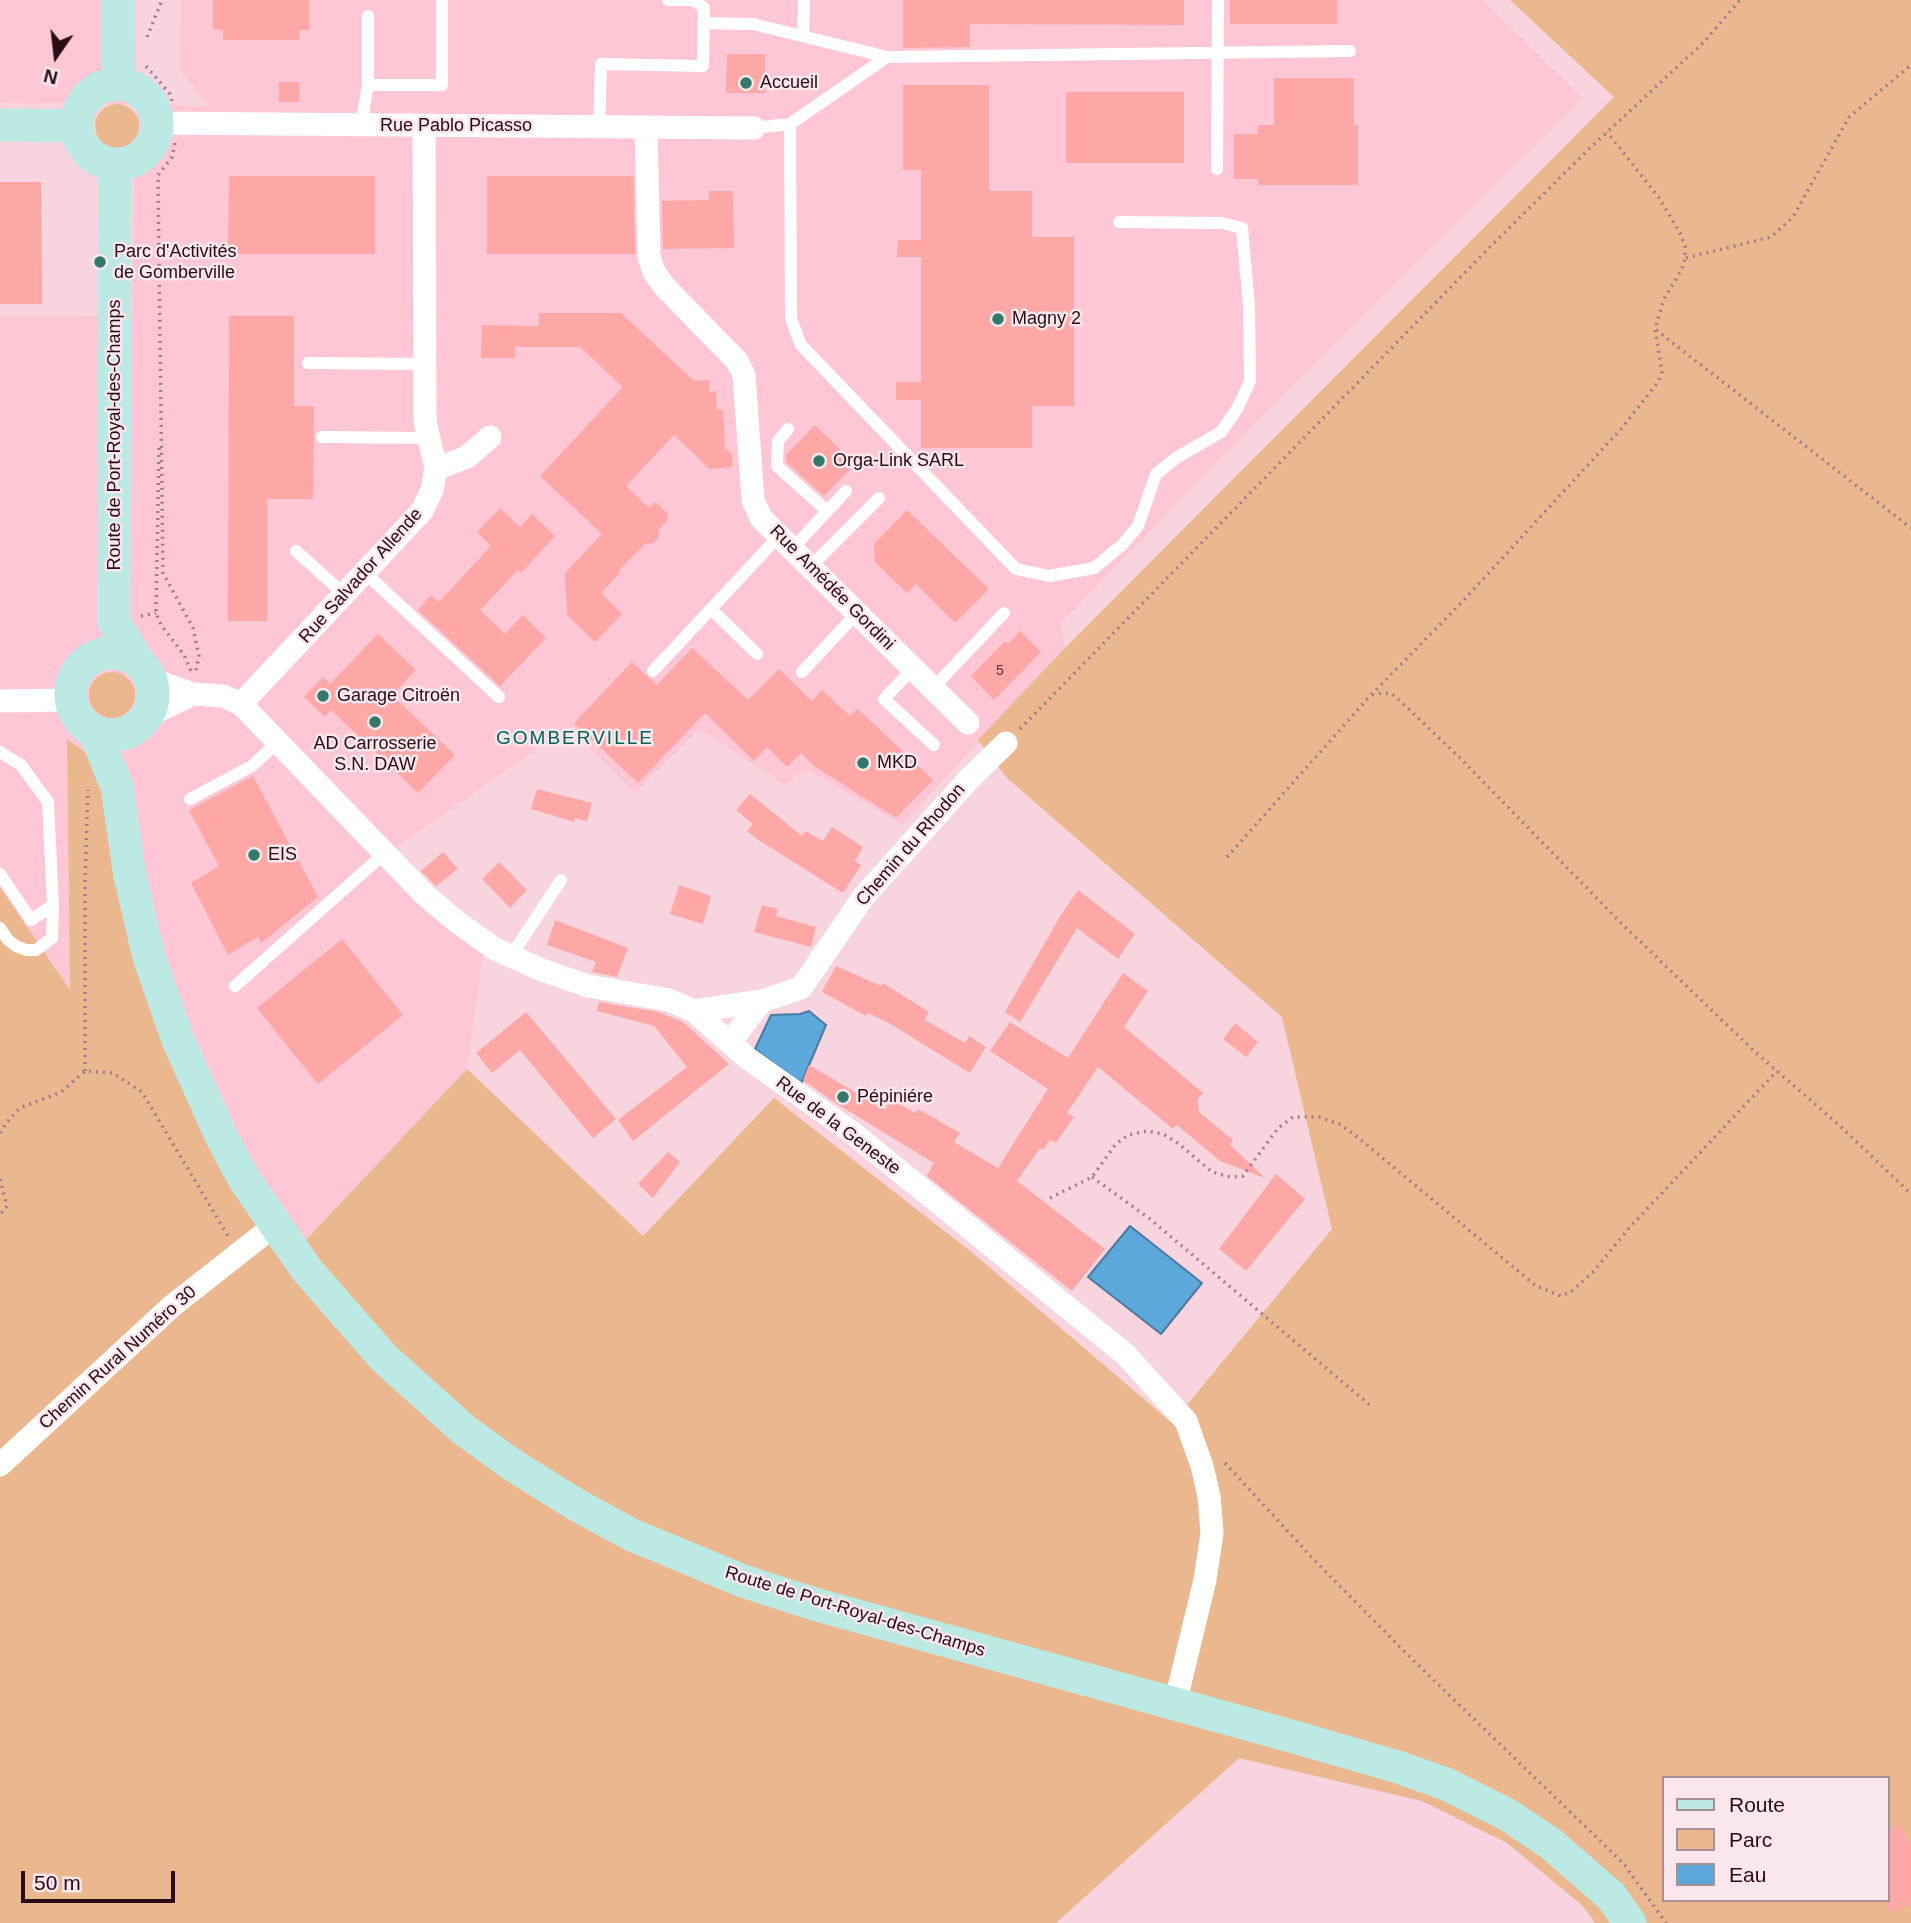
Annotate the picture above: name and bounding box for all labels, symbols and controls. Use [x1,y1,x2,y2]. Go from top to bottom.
north arrow [21,21,91,91]
text: N [42,65,60,89]
place label: Accueil [760,72,818,94]
marker: Accueil [738,75,754,91]
street label: Rue Pablo Picasso [380,115,532,137]
place label: Parc d'Activités de Gomberville [114,241,236,284]
marker: Parc d'Activités de Gomberville [92,254,108,270]
street label: Route de Port-Royal-des-Champs [104,299,126,571]
place label: Magny 2 [1012,308,1081,330]
marker: Magny 2 [990,311,1006,327]
place label: Orga-Link SARL [833,450,964,472]
marker: Orga-Link SARL [811,453,827,469]
street label: Rue Salvador Allende [295,504,427,648]
street label: Rue Amédée Gordini [765,521,899,655]
house number: 5 [996,663,1004,679]
place label: Garage Citroën [337,685,460,707]
marker: Garage Citroën [315,688,331,704]
marker: AD Carrosserie S.N. DAW [367,714,383,730]
district label: GOMBERVILLE [497,728,653,750]
place label: AD Carrosserie S.N. DAW [313,733,437,776]
place label: MKD [877,752,917,774]
marker: MKD [855,755,871,771]
street label: Chemin du Rhodon [852,779,970,911]
place label: EIS [268,844,297,866]
marker: EIS [246,847,262,863]
street label: Rue de la Geneste [772,1072,904,1180]
place label: Pépiniére [857,1086,933,1108]
marker: Pépiniére [835,1089,851,1105]
street label: Chemin Rural Numéro 30 [35,1282,201,1434]
street label: Route de Port-Royal-des-Champs [722,1562,988,1662]
legend [1662,1776,1890,1902]
text: Route [1729,1793,1785,1816]
text: Parc [1729,1828,1772,1851]
scale bar [24,1856,178,1900]
text: Eau [1729,1863,1766,1886]
text: 50 m [34,1871,81,1894]

